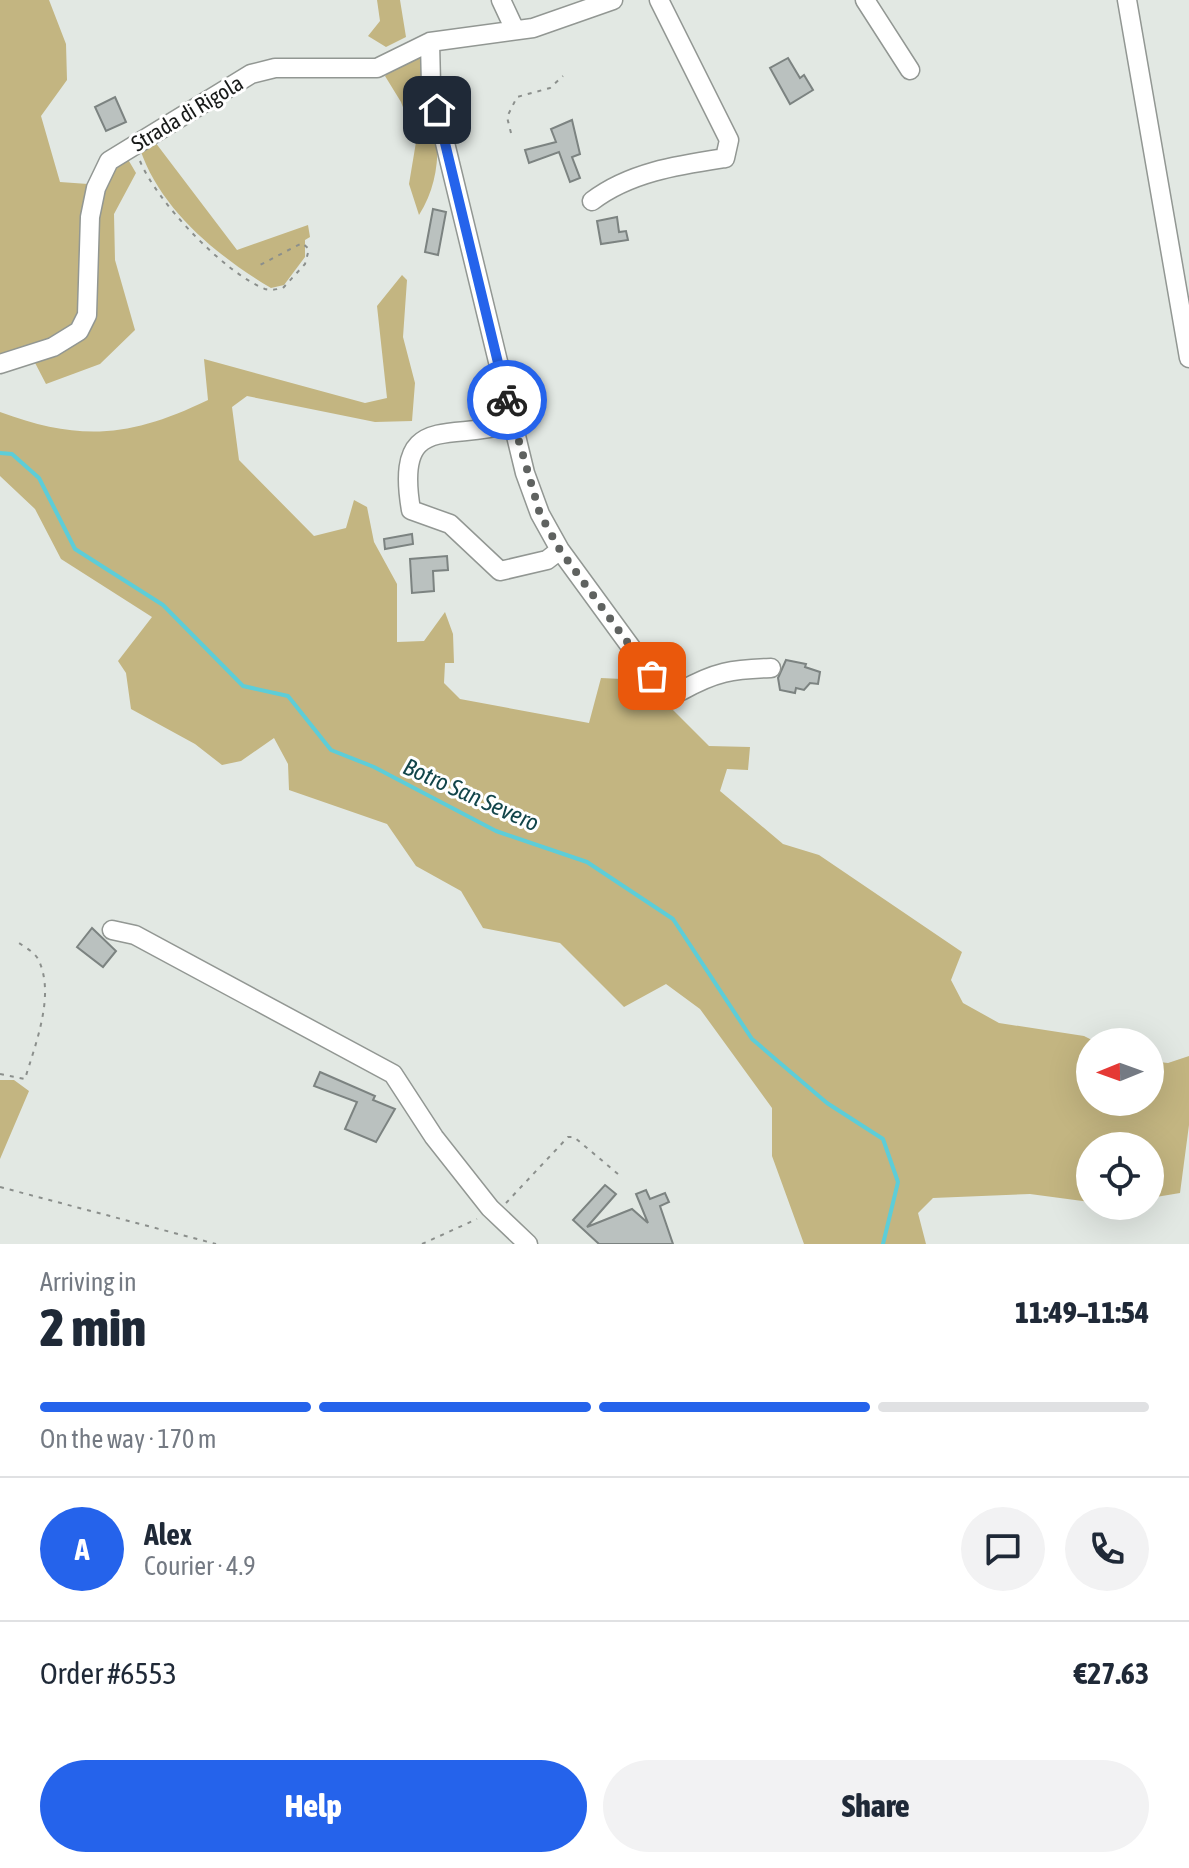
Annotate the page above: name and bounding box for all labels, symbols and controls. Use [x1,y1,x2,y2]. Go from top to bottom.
street label: Strada di Rigola [127,70,247,156]
pin [403,76,471,144]
icon: home [415,88,459,132]
courier [467,360,547,440]
icon: bike [485,378,529,422]
pin [618,642,686,710]
icon: bag [630,654,674,698]
water label: Botro San Severo [399,753,543,836]
north arrow [1076,1028,1164,1116]
map controls [1076,1028,1164,1220]
button: locate [1076,1132,1164,1220]
text: Arriving in [40,1267,137,1297]
text: 11:49–11:54 [1015,1295,1149,1329]
text: 2 min [40,1297,146,1357]
text: On the way · 170 m [40,1424,217,1454]
button: chat [961,1507,1045,1591]
button: phone [1065,1507,1149,1591]
text: Alex [144,1517,192,1551]
text: A [75,1532,89,1566]
text: Courier · 4.9 [144,1551,255,1581]
text: Order #6553 [40,1656,177,1690]
text: €27.63 [1074,1656,1149,1690]
button: Help [40,1760,587,1852]
button: Share [603,1760,1149,1852]

